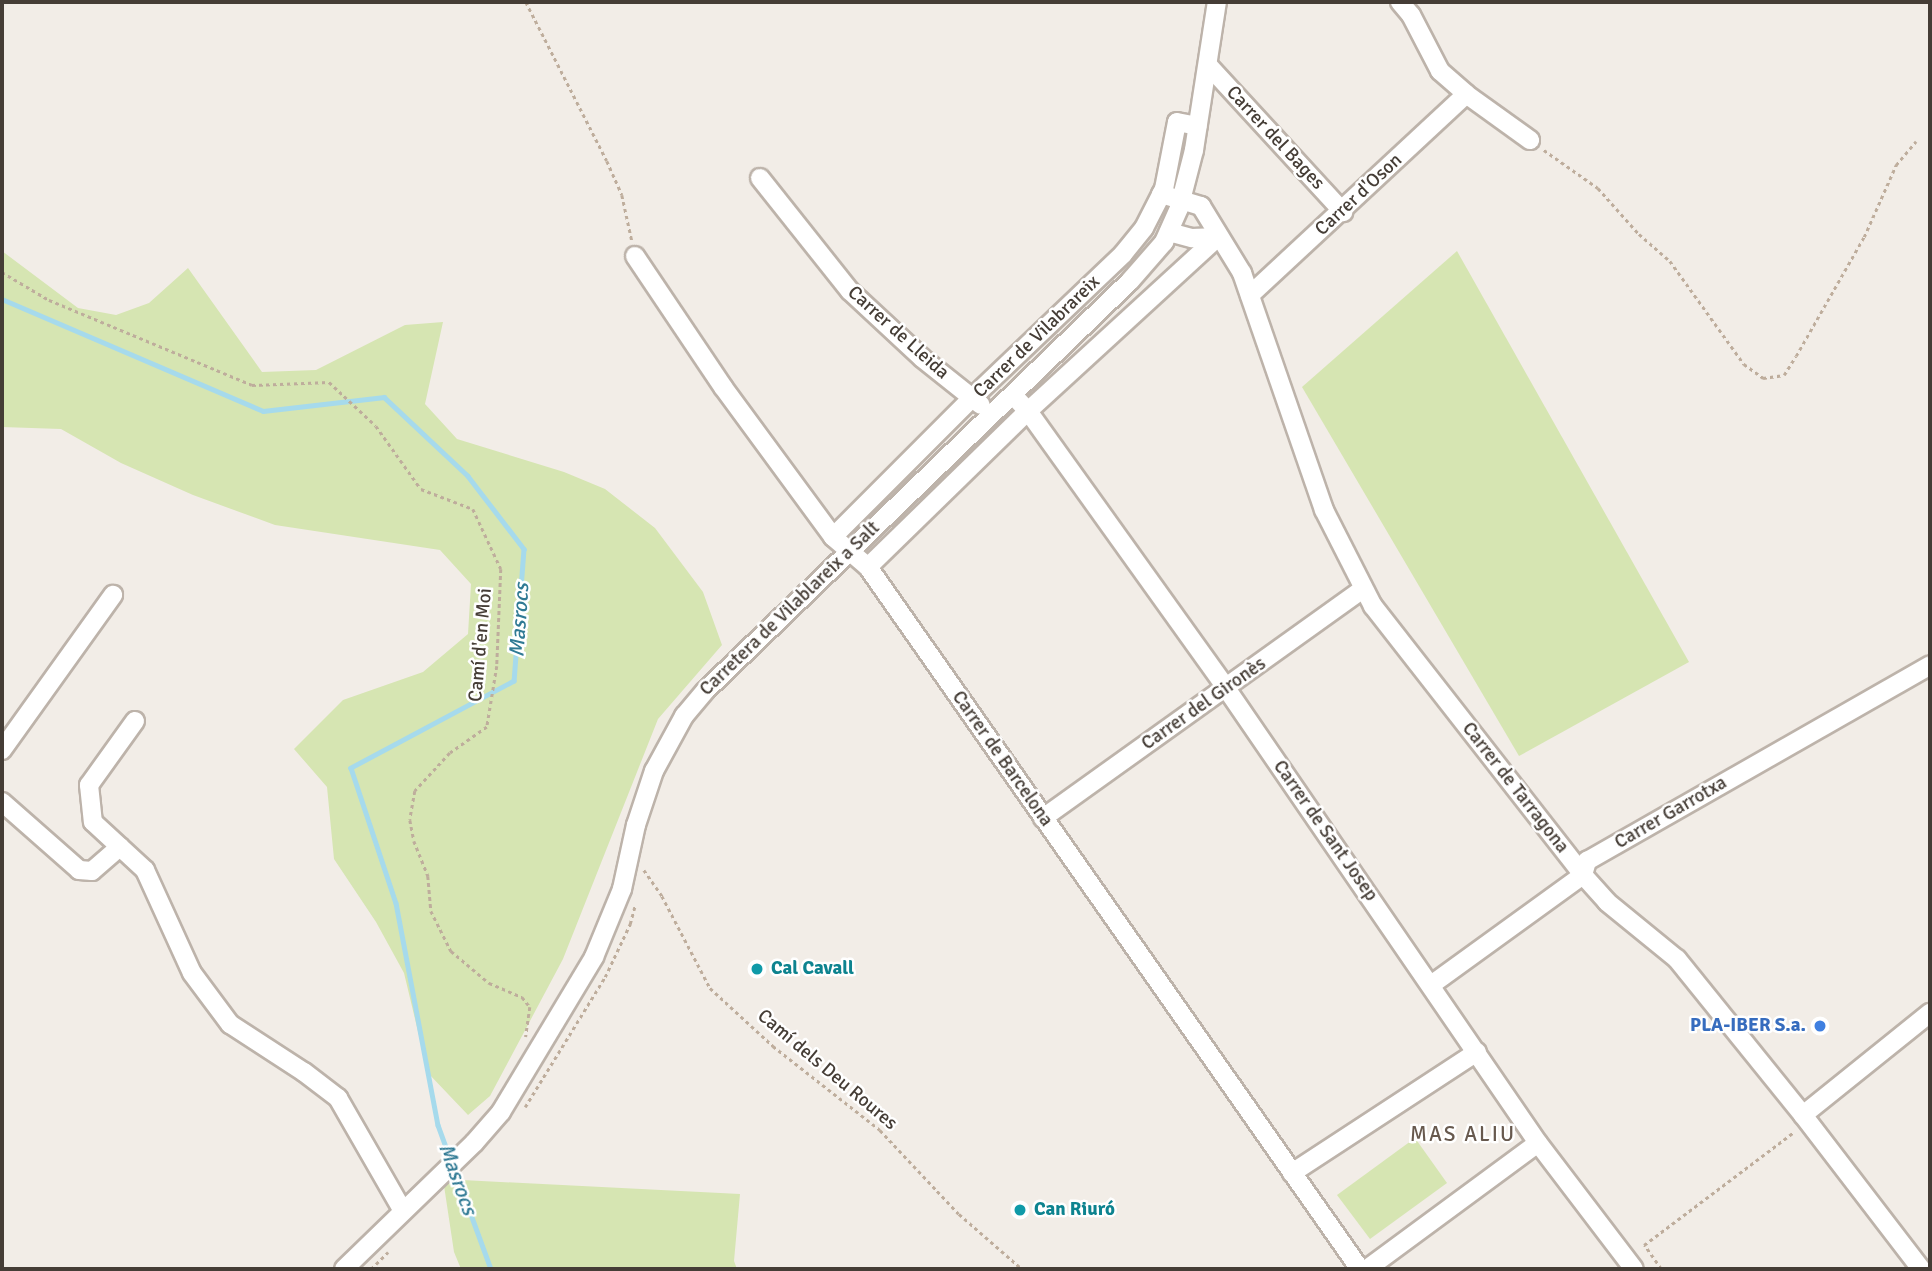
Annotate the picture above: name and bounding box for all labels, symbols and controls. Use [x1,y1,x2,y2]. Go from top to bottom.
street label: Carrer del Bages [1221,81,1329,195]
street label: Carrer d'Oson [1311,149,1407,241]
street label: Carrer de Vilabrareix [969,271,1105,403]
street label: Carrer de Lleida [843,282,953,384]
street label: Carretera de Vilablareix a Salt [695,517,885,701]
water label: Masrocs [504,582,534,658]
street label: Camí d'en Moi [465,587,497,703]
street label: Carrer del Gironès [1137,653,1271,755]
street label: Carrer de Barcelona [947,687,1057,831]
street label: Carrer de Tarragona [1457,718,1573,858]
street label: Carrer de Sant Josep [1268,756,1382,906]
street label: Carrer Garrotxa [1611,772,1731,854]
place label: Cal Cavall [771,958,854,980]
marker: Cal Cavall [749,961,765,977]
street label: Camí dels Deu Roures [752,1005,902,1135]
place label: PLA-IBER S.a. [1690,1015,1806,1037]
marker: PLA-IBER S.a. [1812,1018,1828,1034]
district label: MAS ALIU [1411,1121,1515,1147]
water label: Masrocs [433,1140,483,1218]
place label: Can Riuró [1034,1199,1115,1221]
marker: Can Riuró [1012,1202,1028,1218]

